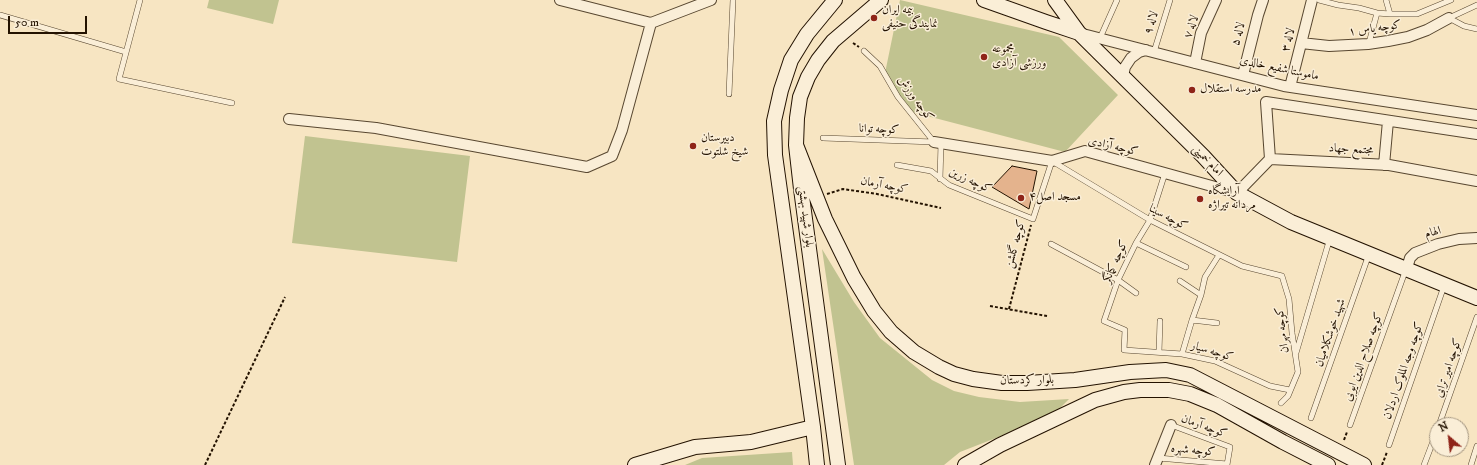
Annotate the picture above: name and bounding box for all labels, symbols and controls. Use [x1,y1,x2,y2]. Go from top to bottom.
place label: بیمه ایران نمایندگی حنیفی [882,4,938,32]
scale bar [10,8,89,34]
street label: لاله ۹ [1142,9,1162,37]
marker: بیمه ایران نمایندگی حنیفی [869,13,879,23]
street label: لاله ۷ [1181,13,1203,41]
text: 50 m [15,15,39,30]
street label: کوچه یاس ۱ [1348,18,1402,40]
street label: لاله ۵ [1229,21,1249,47]
street label: لاله ۳ [1279,27,1299,53]
place label: مجموعه ورزشی آزادی [992,43,1046,71]
marker: مجموعه ورزشی آزادی [979,52,989,62]
street label: ماموستا شفیع خالدی [1238,54,1320,84]
street label: کوچه ورزش [894,73,936,125]
place label: مدرسه استقلال [1200,83,1261,97]
marker: مدرسه استقلال [1187,85,1197,95]
street label: کوچه توانا [859,122,899,138]
place label: دبیرستان شیخ شلتوت [701,132,748,160]
street label: کوچه آزادی [1087,134,1139,160]
marker: دبیرستان شیخ شلتوت [688,141,698,151]
street label: امام خمینی [1188,142,1226,180]
street label: مجتمع جهاد [1328,142,1374,158]
street label: کوچه زرین [946,165,994,197]
street label: کوچه آرمان [859,174,909,198]
street label: بلوار شهید بهشتی [794,185,816,249]
place label: آرایشگاه مردانه تیراژه [1208,185,1256,213]
place label: مسجد اصل۴ [1029,191,1081,205]
marker: مسجد اصل۴ [1016,193,1026,203]
marker: آرایشگاه مردانه تیراژه [1195,194,1205,204]
street label: کوچه سینا [1146,202,1190,234]
street label: کوچه گلشن [1003,218,1029,270]
street label: الهام [1423,224,1443,242]
street label: کوچه کمانگر [1100,238,1132,286]
street label: شهید خوشکلامیان [1313,297,1349,369]
street label: کوچه مهران [1273,306,1293,354]
street label: کوچه صلاح الدین ایوبی [1341,311,1387,403]
street label: کوچه وجه الملوک اردلان [1381,320,1427,422]
street label: کوچه امیر ترابی [1432,337,1466,399]
street label: کوچه سیار [1189,339,1235,365]
street label: بلوار کردستان [1000,373,1054,389]
street label: کوچه آرمان [1179,412,1229,442]
north arrow [1429,417,1469,457]
text: N [1437,419,1451,436]
street label: کوچه شهره [1170,442,1216,460]

